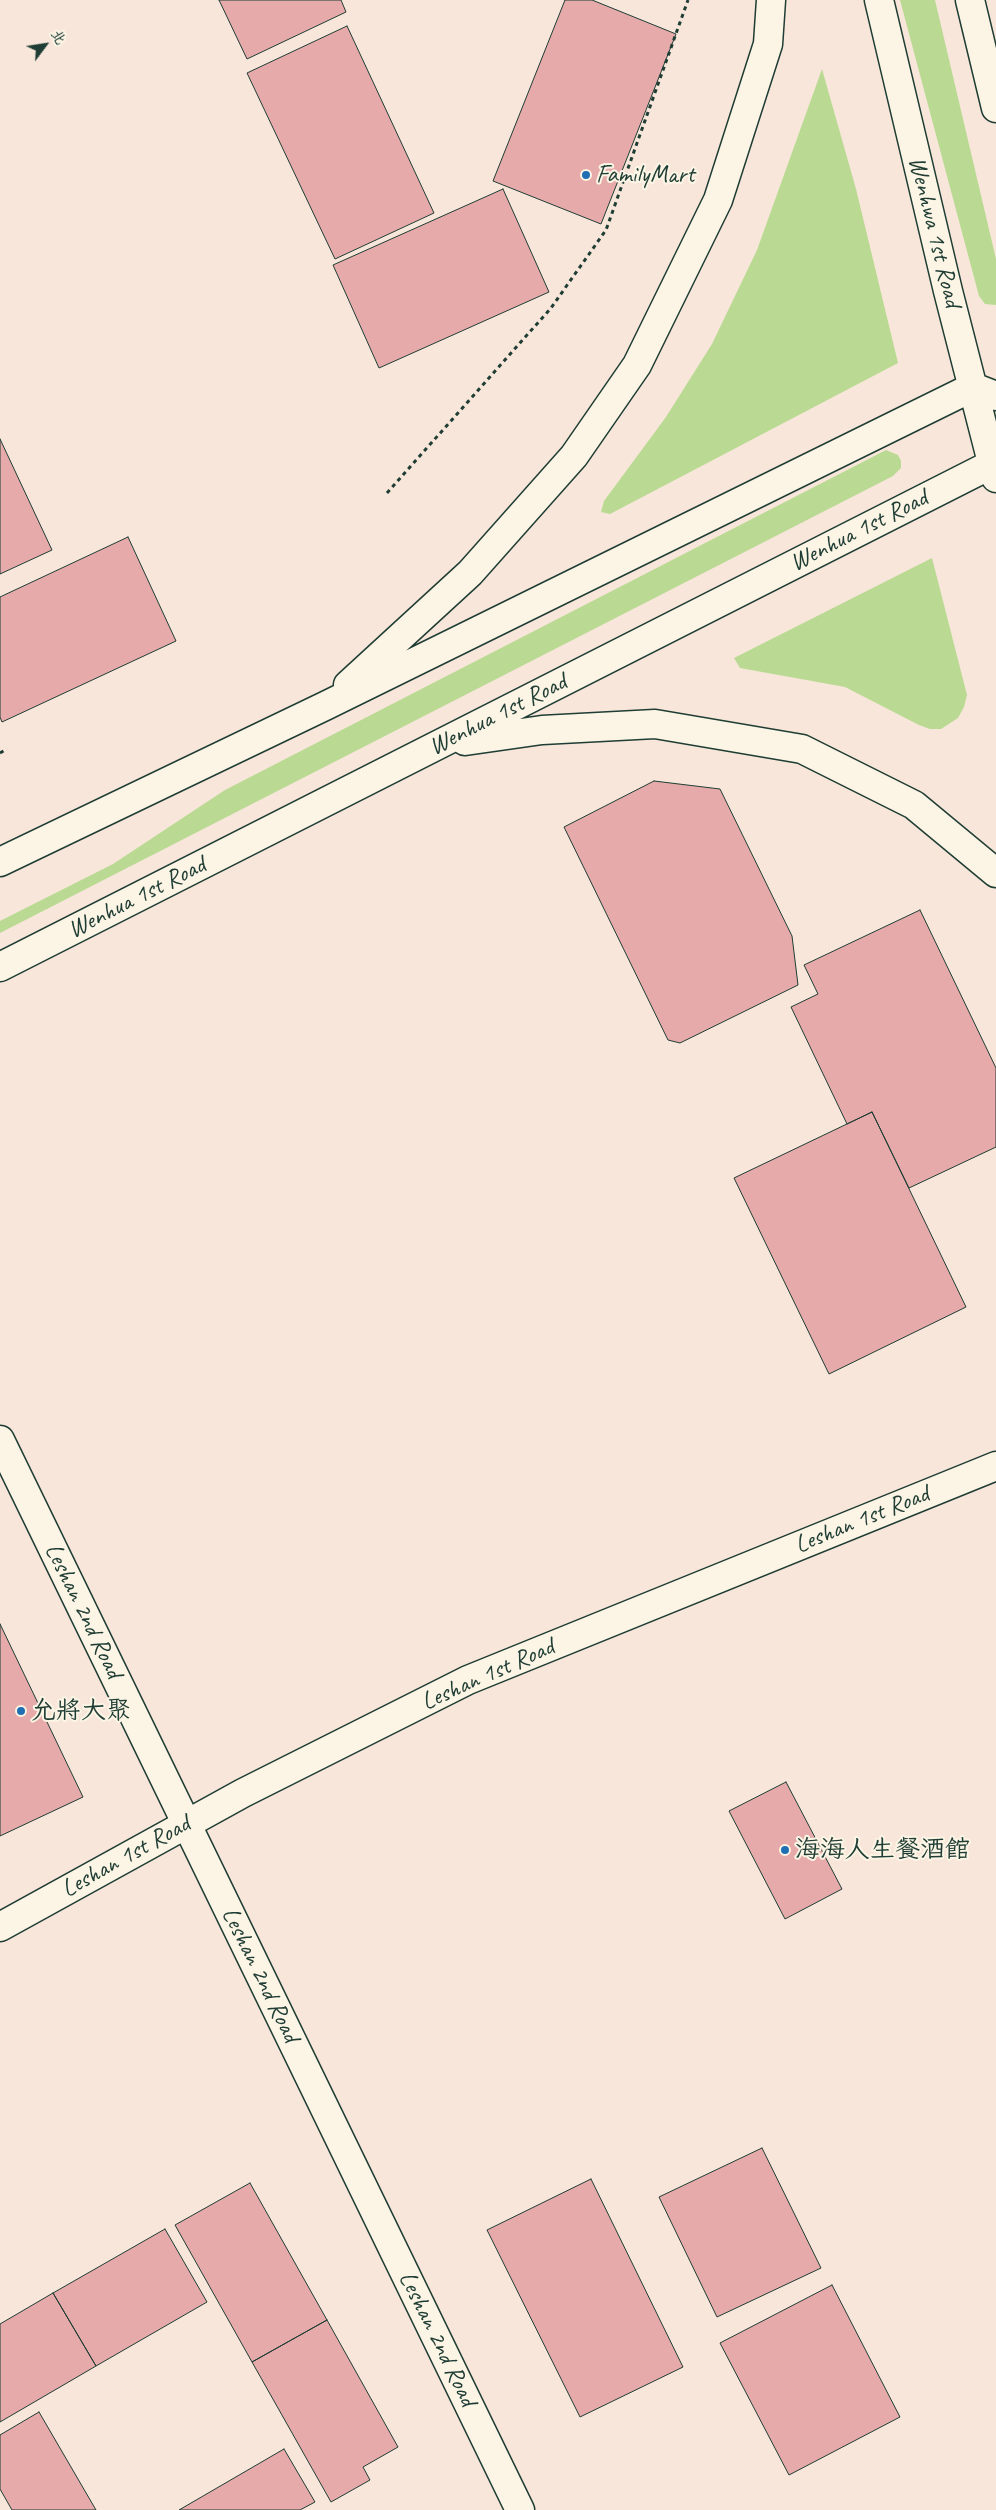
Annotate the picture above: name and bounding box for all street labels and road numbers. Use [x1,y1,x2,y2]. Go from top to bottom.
street label: Wenhwa 1st Road [901,154,967,310]
street label: Wenhua 1st Road [785,483,933,579]
street label: Wenhua 1st Road [424,667,572,763]
street label: Wenhua 1st Road [63,850,211,946]
street label: Leshan 1st Road [791,1480,933,1560]
street label: Leshan 2nd Road [37,1539,129,1683]
street label: Leshan 1st Road [417,1632,559,1718]
street label: Leshan 1st Road [57,1809,195,1905]
street label: Leshan 2nd Road [214,1903,306,2047]
street label: Leshan 2nd Road [391,2267,483,2411]

